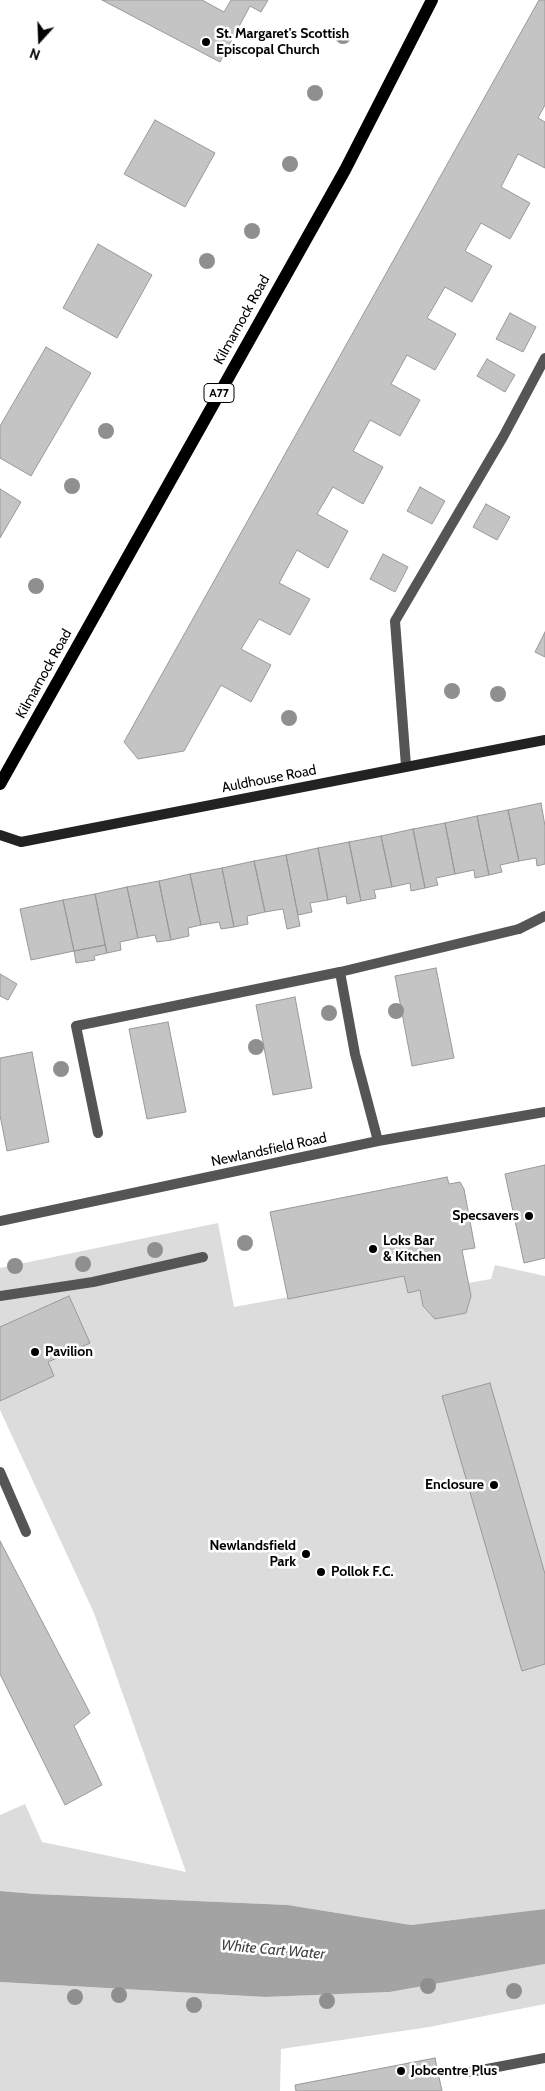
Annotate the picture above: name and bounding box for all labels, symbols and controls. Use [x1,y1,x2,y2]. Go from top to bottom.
north arrow [15,15,65,65]
place label: St. Margaret's Scottish Episcopal Church [216,26,349,58]
marker: St. Margaret's Scottish Episcopal Church [200,36,212,48]
text: N [27,44,43,64]
street label: Kilmarnock Road [211,272,273,368]
road number: A77 [204,383,234,402]
street label: Kilmarnock Road [13,626,75,722]
street label: Auldhouse Road [220,762,318,796]
street label: Newlandsfield Road [210,1130,328,1170]
place label: Specsavers [452,1208,519,1224]
marker: Specsavers [523,1210,535,1222]
place label: Loks Bar & Kitchen [383,1233,441,1266]
marker: Loks Bar & Kitchen [367,1243,379,1255]
place label: Pavilion [45,1344,93,1360]
marker: Pavilion [29,1346,41,1358]
place label: Enclosure [425,1477,484,1493]
marker: Enclosure [488,1479,500,1491]
place label: Newlandsfield Park [210,1538,296,1570]
marker: Newlandsfield Park [300,1548,312,1560]
place label: Pollok F.C. [331,1564,394,1580]
marker: Pollok F.C. [315,1566,327,1578]
water label: White Cart Water [220,1936,326,1964]
place label: Jobcentre Plus [411,2063,497,2079]
marker: Jobcentre Plus [395,2065,407,2077]

